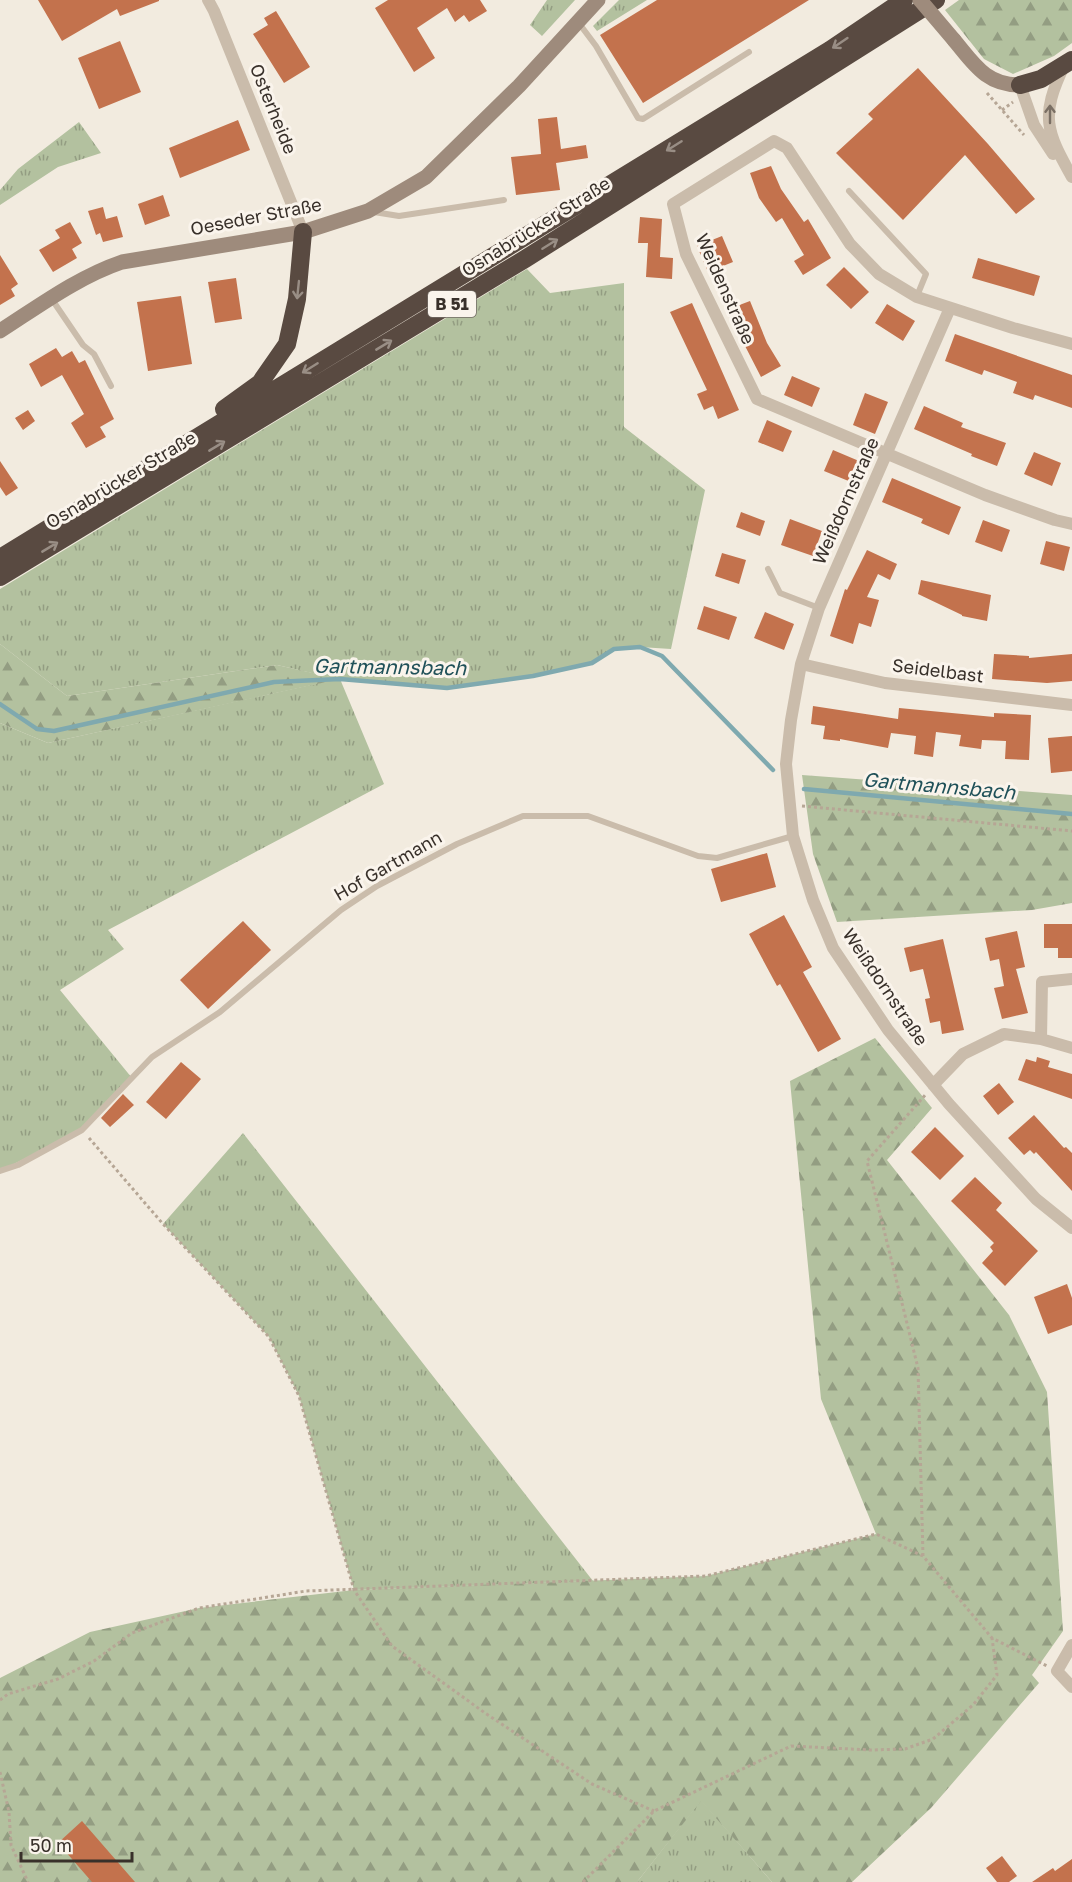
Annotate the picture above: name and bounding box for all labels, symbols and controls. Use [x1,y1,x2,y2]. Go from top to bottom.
one-way arrow [831,37,848,50]
street label: Osterheide [246,60,302,157]
one-way arrow [1044,105,1056,125]
one-way arrow [666,140,683,152]
street label: Osnabrücker Straße [457,172,614,281]
street label: Oeseder Straße [188,193,323,240]
street label: Weidenstraße [692,230,760,347]
one-way arrow [541,237,558,249]
one-way arrow [292,279,303,299]
road number: B 51 [428,291,476,317]
one-way arrow [375,339,392,351]
one-way arrow [302,362,319,375]
street label: Osnabrücker Straße [42,426,199,533]
street label: Weißdornstraße [807,434,883,568]
one-way arrow [208,440,225,452]
one-way arrow [41,541,58,553]
water label: Gartmannsbach [314,653,467,679]
street label: Seidelbast [891,653,985,687]
water label: Gartmannsbach [862,766,1017,804]
street label: Hof Gartmann [330,825,445,905]
street label: Weißdornstraße [838,924,933,1049]
scale bar [21,1825,132,1863]
text: 50 m [30,1834,72,1856]

